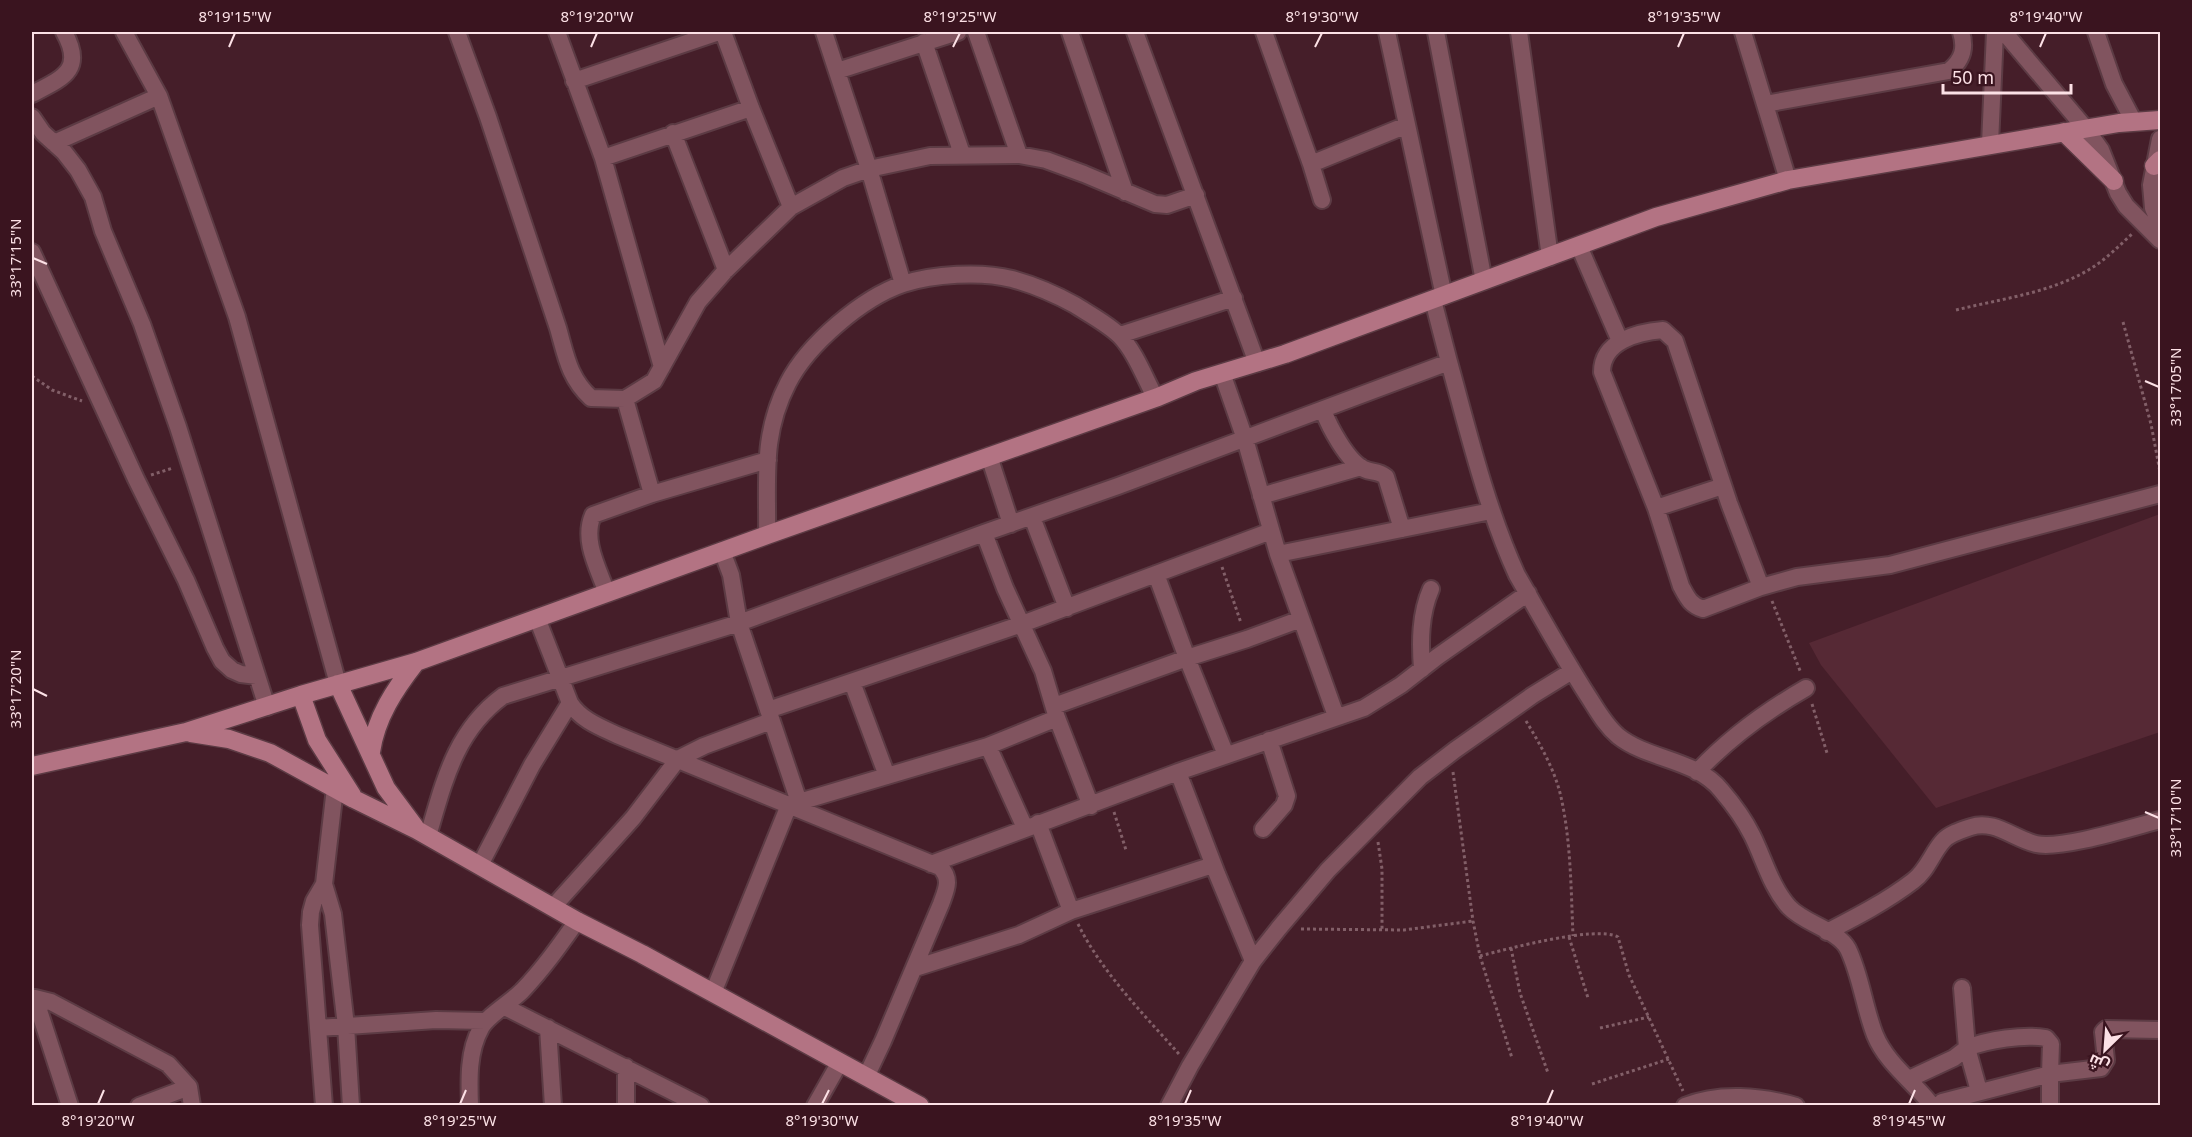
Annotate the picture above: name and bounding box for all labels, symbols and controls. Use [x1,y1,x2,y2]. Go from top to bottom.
text: 8°19'15"W [198,6,272,26]
text: 8°19'20"W [560,6,634,26]
text: 8°19'25"W [923,6,997,26]
text: 8°19'30"W [1285,6,1359,26]
text: 8°19'35"W [1647,6,1721,26]
text: 8°19'40"W [2009,6,2083,26]
scale bar [1943,57,2070,95]
text: 50 m [1952,65,1994,89]
text: 33°17'15"N [5,219,25,297]
text: 33°17'05"N [2165,348,2185,426]
text: 33°17'20"N [5,650,25,728]
text: 33°17'10"N [2165,779,2185,857]
north arrow [2075,1020,2135,1080]
text: ش [2085,1049,2113,1078]
text: 8°19'20"W [61,1110,135,1130]
text: 8°19'25"W [423,1110,497,1130]
text: 8°19'30"W [785,1110,859,1130]
text: 8°19'35"W [1148,1110,1222,1130]
text: 8°19'40"W [1510,1110,1584,1130]
text: 8°19'45"W [1872,1110,1946,1130]

